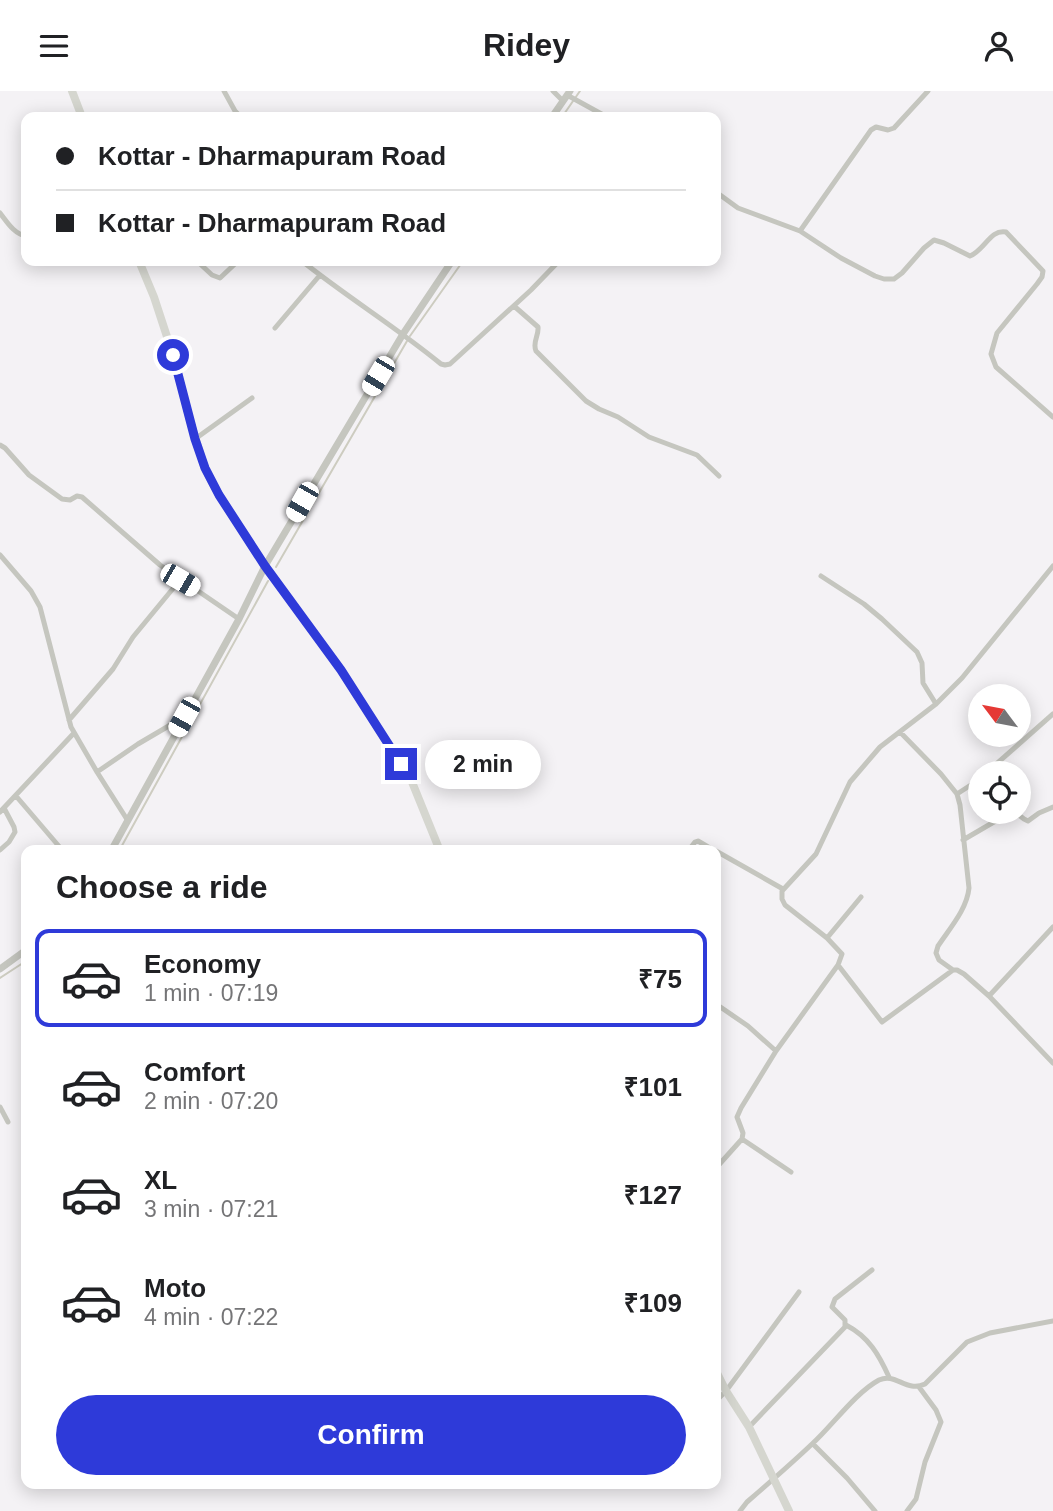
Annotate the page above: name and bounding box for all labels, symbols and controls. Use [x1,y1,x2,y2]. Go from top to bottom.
icon: menu [35,27,73,65]
text: Ridey [483,27,570,63]
icon: person [980,27,1018,65]
text: Kottar - Dharmapuram Road [98,141,446,171]
text: Kottar - Dharmapuram Road [98,208,446,238]
route start [157,339,189,371]
car [359,353,398,399]
car [283,479,322,525]
car [157,560,204,600]
north arrow [968,684,1031,747]
map controls [968,684,1031,824]
car [165,694,204,740]
callout: 2 min [426,739,541,789]
route end [385,748,417,780]
text: 2 min [453,751,513,777]
button: locate [968,761,1031,824]
text: Choose a ride [56,869,268,905]
icon: car [60,947,123,1010]
text: Economy [144,949,261,979]
text: ₹75 [638,964,682,994]
text: 1 min · 07:19 [144,980,278,1006]
icon: car [60,1055,123,1118]
text: Comfort [144,1057,245,1087]
text: ₹101 [624,1072,682,1102]
text: 2 min · 07:20 [144,1088,278,1114]
icon: car [60,1163,123,1226]
text: XL [144,1165,177,1195]
text: ₹127 [624,1180,682,1210]
text: 3 min · 07:21 [144,1196,278,1222]
icon: car [60,1271,123,1334]
text: Moto [144,1273,206,1303]
text: ₹109 [624,1288,682,1318]
text: 4 min · 07:22 [144,1304,278,1330]
button: Confirm [56,1395,686,1475]

